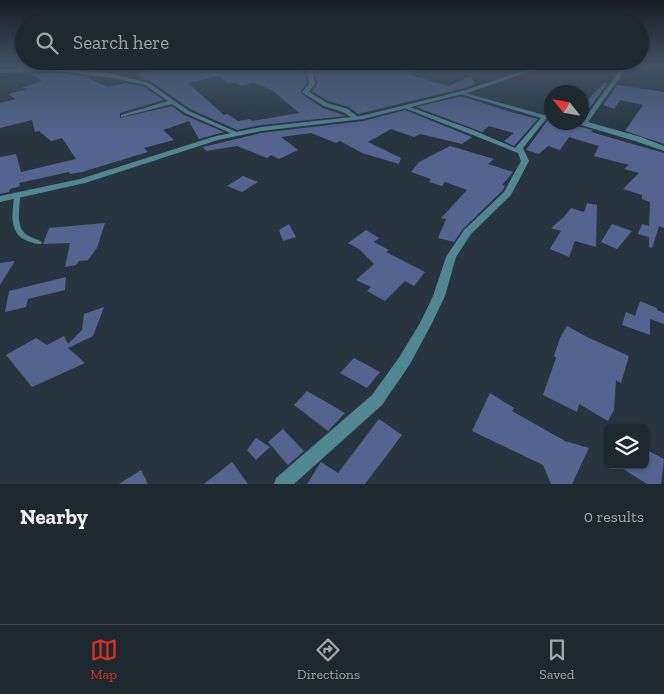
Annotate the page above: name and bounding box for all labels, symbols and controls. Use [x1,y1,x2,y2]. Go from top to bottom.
search box [15,15,649,70]
icon: search [33,29,61,57]
text: Search here [73,31,169,54]
north arrow [544,85,589,130]
map controls [604,424,649,469]
button: layers [604,424,649,469]
text: Nearby [20,504,88,529]
text: 0 results [584,507,644,526]
tab: Map [90,636,118,683]
tab: Directions [297,636,360,683]
tab: Saved [539,636,574,683]

